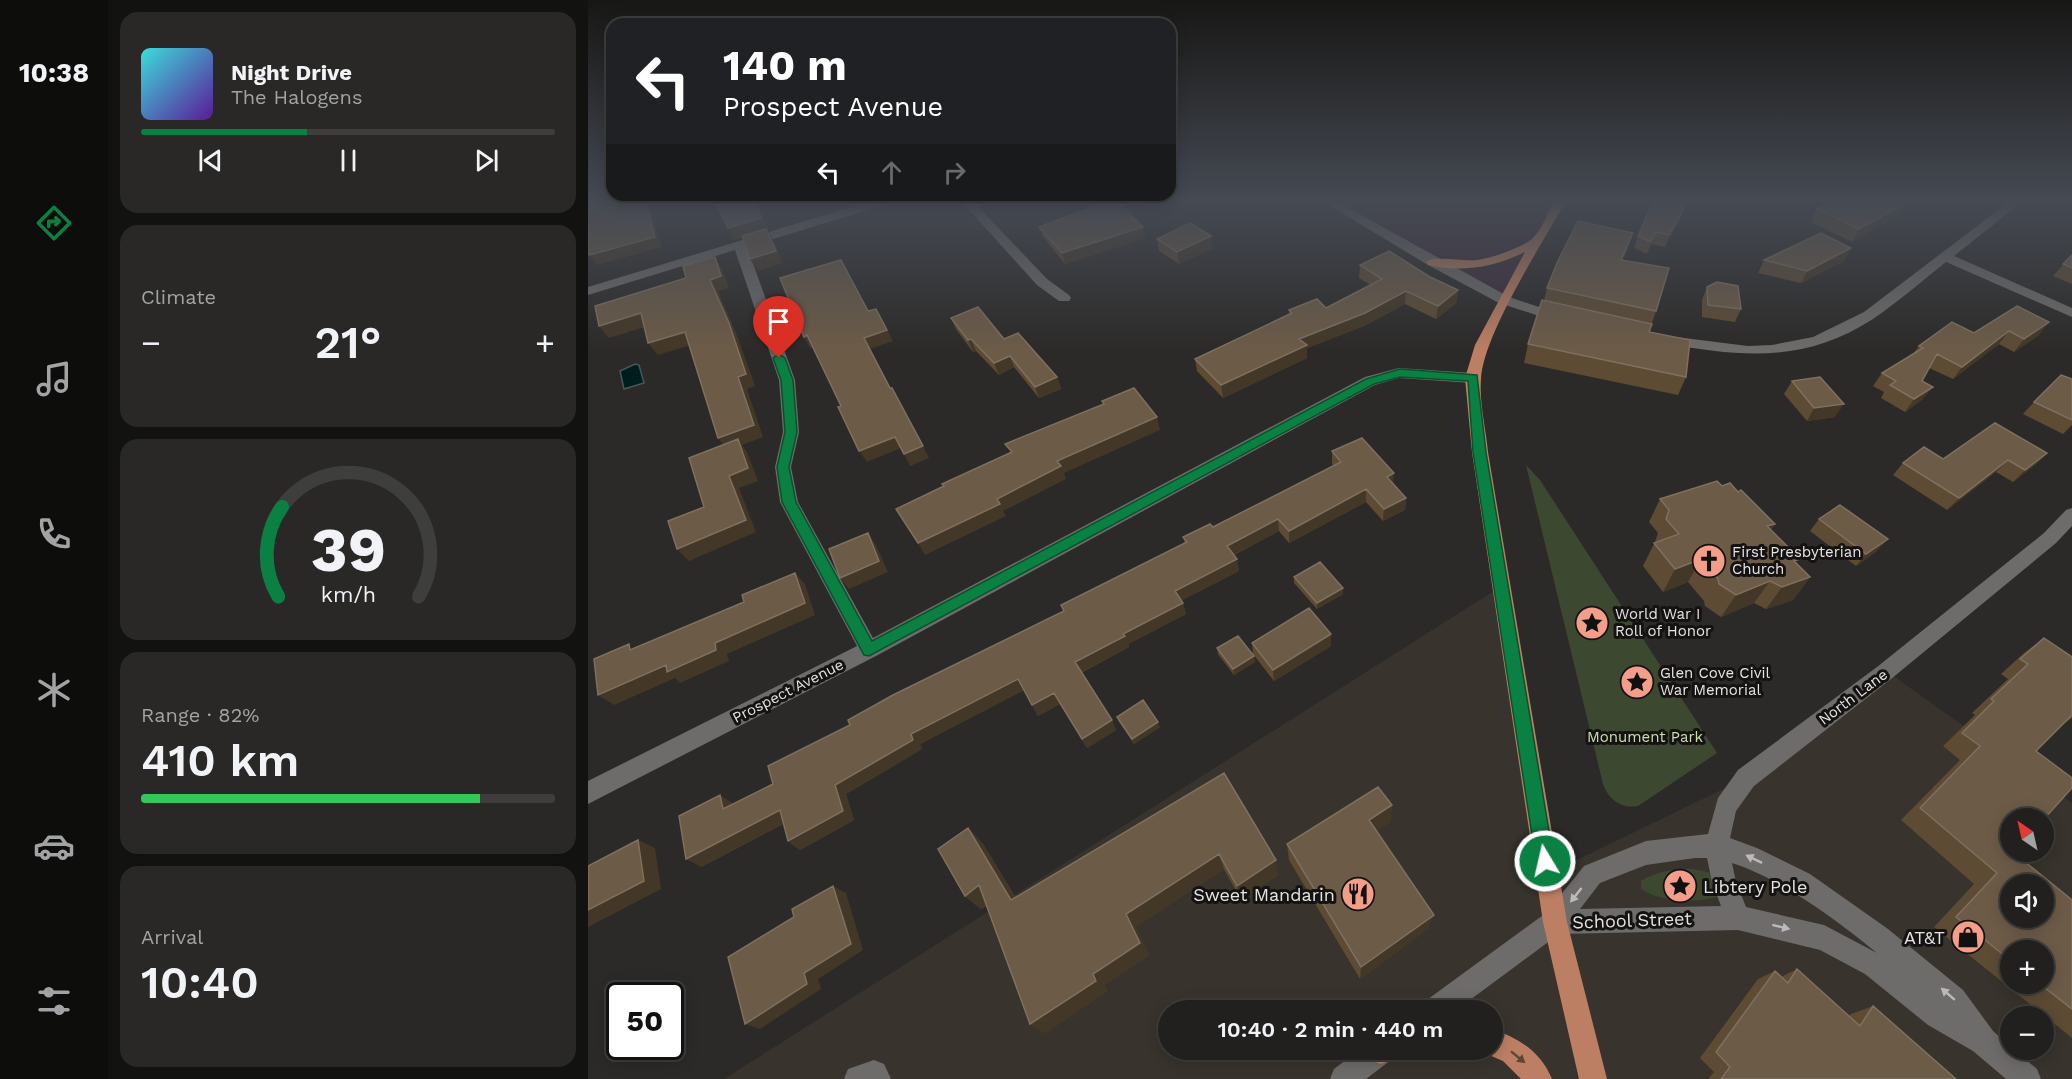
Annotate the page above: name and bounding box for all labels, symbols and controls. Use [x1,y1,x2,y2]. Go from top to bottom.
text: 140 m [723,41,847,90]
icon: left [624,42,702,120]
text: 10:38 [19,57,89,89]
text: Night Drive [231,60,352,85]
text: The Halogens [231,85,363,109]
text: Prospect Avenue [723,91,943,123]
icon: previous [194,144,227,177]
icon: pause [332,144,365,177]
icon: next [470,144,503,177]
icon: left [812,156,845,189]
icon: ahead [875,156,908,189]
icon: right [938,156,971,189]
icon: directions [33,202,75,244]
text: Climate [141,285,216,309]
pin [753,296,804,358]
icon: arrive [762,305,795,338]
text: 21° [314,316,382,369]
text: − [141,323,161,362]
text: + [535,323,555,362]
icon: music [33,358,75,400]
icon: phone [33,513,75,555]
text: 39 [310,513,386,586]
church icon: First Presbyterian Church [1691,543,1727,579]
place label: First Presbyterian Church [1732,543,1862,578]
text: km/h [320,582,376,607]
place icon: World War I Roll of Honor [1574,605,1610,641]
place label: World War I Roll of Honor [1615,605,1711,640]
street label: Prospect Avenue [729,655,847,727]
place icon: Glen Cove Civil War Memorial [1619,664,1655,700]
place label: Glen Cove Civil War Memorial [1660,664,1770,699]
street label: North Lane [1815,665,1891,729]
icon: climate [33,669,75,711]
text: Range · 82% [141,703,259,727]
park label: Monument Park [1587,728,1704,746]
text: 410 km [141,734,299,787]
north arrow [2000,808,2054,862]
map controls [2000,808,2054,1060]
icon: car [33,825,75,867]
position arrow [1513,829,1577,893]
one-way arrow [1746,855,1763,864]
place icon: Libtery Pole [1662,868,1698,904]
button: sound [2000,874,2054,928]
restaurant icon: Sweet Mandarin [1340,876,1376,912]
place label: Libtery Pole [1703,876,1807,897]
place label: Sweet Mandarin [1193,884,1335,905]
one-way arrow [1571,887,1583,902]
street label: School Street [1572,907,1693,933]
shop icon: AT&T [1950,919,1986,955]
one-way arrow [1772,922,1790,932]
text: Arrival [141,925,203,949]
place label: AT&T [1904,927,1945,948]
button: + [2000,940,2054,994]
text: 10:40 [141,956,259,1009]
icon: filters [33,980,75,1022]
speed limit sign: 50 [606,982,684,1060]
one-way arrow [1941,988,1956,1001]
button: − [2000,1006,2054,1060]
text: 10:40 · 2 min · 440 m [1218,1017,1443,1042]
one-way arrow [1511,1050,1526,1062]

